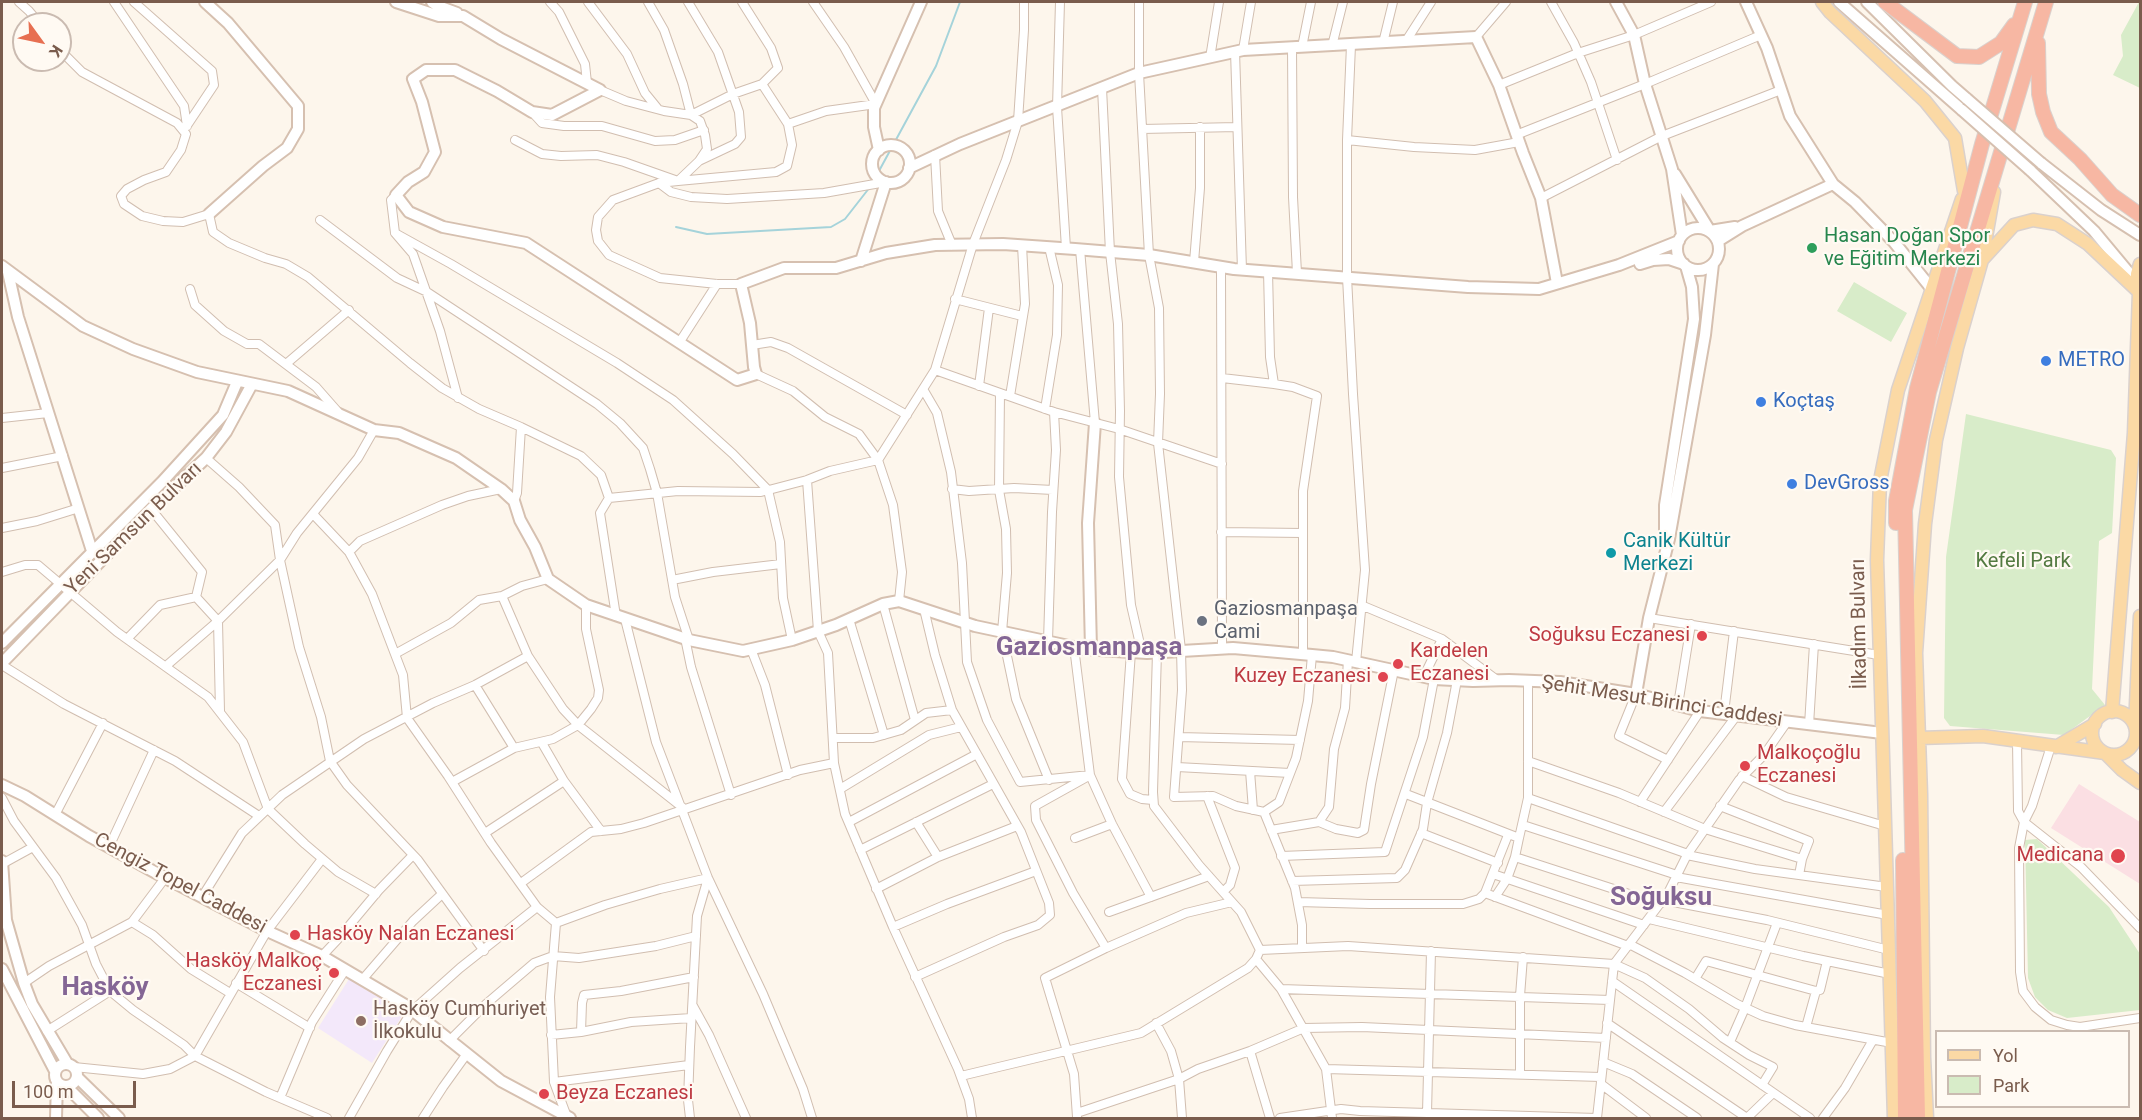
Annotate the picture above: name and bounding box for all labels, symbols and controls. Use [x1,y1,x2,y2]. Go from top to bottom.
north arrow [12,12,72,72]
text: K [45,42,67,60]
place label: Hasan Doğan Spor ve Eğitim Merkezi [1824,225,1990,272]
marker: Hasan Doğan Spor ve Eğitim Merkezi [1805,241,1819,255]
place label: METRO [2058,349,2125,373]
marker: METRO [2039,354,2053,368]
place label: Koçtaş [1773,390,1835,414]
marker: Koçtaş [1754,395,1768,409]
street label: Yeni Samsun Bulvarı [61,458,207,600]
place label: DevGross [1804,472,1890,496]
marker: DevGross [1785,477,1799,491]
place label: Canik Kültür Merkezi [1623,530,1730,577]
marker: Canik Kültür Merkezi [1604,546,1618,560]
park label: Kefeli Park [1975,550,2071,574]
street label: İlkadım Bulvarı [1847,559,1873,689]
place label: Gaziosmanpaşa Cami [1214,598,1358,645]
marker: Gaziosmanpaşa Cami [1195,614,1209,628]
place label: Soğuksu Eczanesi [1529,624,1690,648]
marker: Soğuksu Eczanesi [1695,629,1709,643]
district label: Gaziosmanpaşa [996,632,1182,664]
place label: Kardelen Eczanesi [1410,640,1489,687]
marker: Kardelen Eczanesi [1391,657,1405,671]
place label: Kuzey Eczanesi [1234,665,1371,689]
marker: Kuzey Eczanesi [1376,670,1390,684]
street label: Şehit Mesut Birinci Caddesi [1540,671,1784,733]
place label: Malkoçoğlu Eczanesi [1757,742,1861,789]
marker: Malkoçoğlu Eczanesi [1738,759,1752,773]
street label: Cengiz Topel Caddesi [90,828,270,940]
place label: Medicana [2017,844,2104,868]
marker: Medicana [2109,847,2127,865]
district label: Soğuksu [1610,882,1712,914]
place label: Hasköy Nalan Eczanesi [307,923,514,947]
marker: Hasköy Nalan Eczanesi [288,928,302,942]
place label: Hasköy Malkoç Eczanesi [185,950,322,997]
marker: Hasköy Malkoç Eczanesi [327,966,341,980]
district label: Hasköy [61,972,149,1004]
place label: Hasköy Cumhuriyet İlkokulu [373,998,546,1045]
marker: Hasköy Cumhuriyet İlkokulu [354,1014,368,1028]
legend [1935,1030,2130,1108]
text: Yol [1993,1045,2018,1066]
scale bar [15,1069,140,1107]
text: Park [1993,1075,2029,1096]
text: 100 m [23,1081,74,1102]
place label: Beyza Eczanesi [556,1082,693,1106]
marker: Beyza Eczanesi [537,1087,551,1101]

